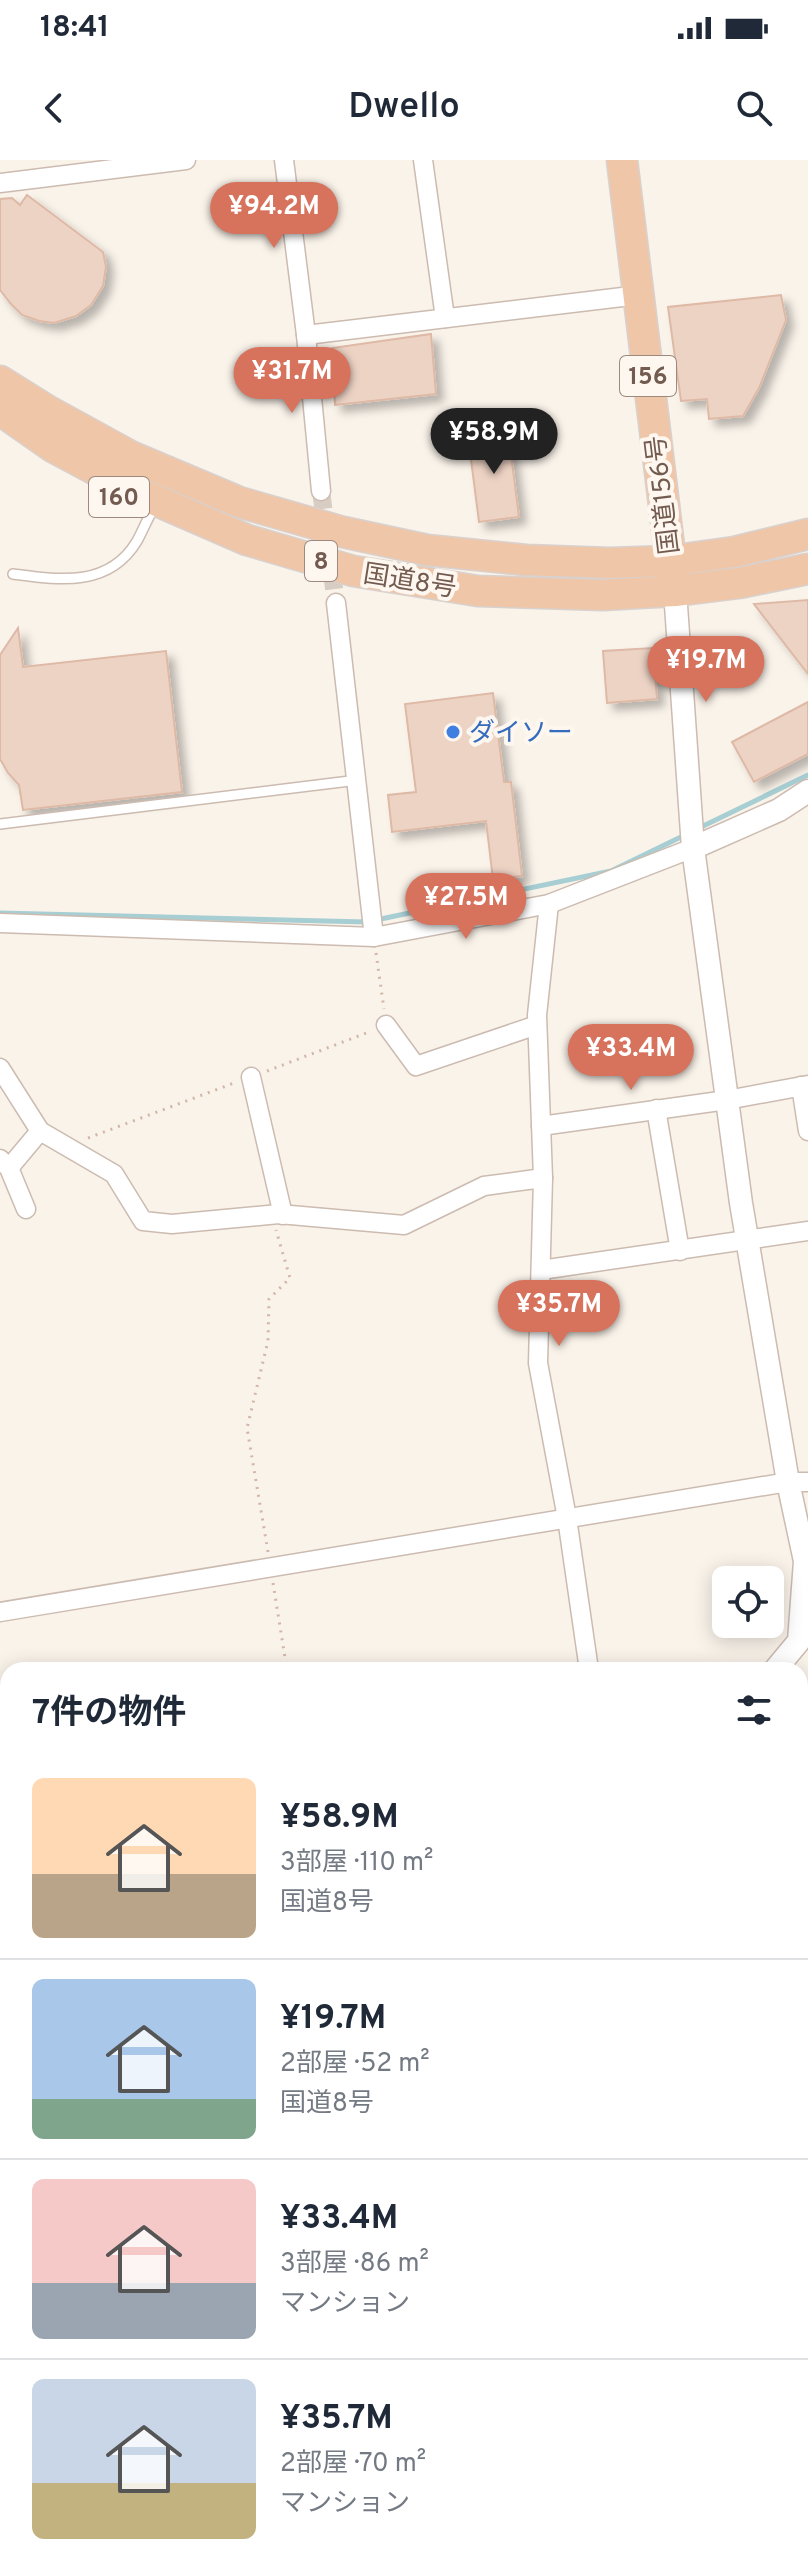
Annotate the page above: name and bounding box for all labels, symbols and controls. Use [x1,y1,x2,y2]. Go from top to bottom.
text: 18:41 [40,10,109,47]
text: Dwello [348,85,460,131]
icon: back [32,86,76,130]
icon: search [732,86,776,130]
pin: ¥94.2M [209,182,339,250]
text: ¥94.2M [228,191,320,224]
pin: ¥31.7M [227,347,357,415]
text: ¥31.7M [252,356,332,389]
road number: 156 [620,356,676,396]
pin: ¥58.9M [429,408,559,476]
text: ¥58.9M [449,417,539,450]
street label: 国道156号 [641,433,688,556]
road number: 160 [89,477,149,517]
road number: 8 [305,541,337,581]
street label: 国道8号 [361,559,459,606]
pin: ¥19.7M [641,636,771,704]
text: ¥19.7M [665,645,747,678]
place label: ダイソー [469,718,573,751]
marker: ダイソー [444,723,462,741]
pin: ¥27.5M [401,873,531,941]
text: ¥27.5M [423,882,509,915]
pin: ¥33.4M [566,1024,696,1092]
text: ¥33.4M [586,1033,676,1066]
pin: ¥35.7M [494,1280,624,1348]
text: ¥35.7M [516,1289,602,1322]
map controls [712,1566,784,1638]
button: locate [712,1566,784,1638]
icon: filters [732,1688,776,1732]
text: 7件の物件 [32,1693,186,1736]
text: ¥58.9M [280,1797,399,1840]
icon: home [96,1810,192,1906]
text: 3部屋 · 110 m² [280,1847,434,1880]
text: 国道8号 [280,1887,374,1920]
text: ¥19.7M [280,1998,386,2041]
icon: home [96,2011,192,2107]
text: 2部屋 · 52 m² [280,2048,430,2081]
text: 国道8号 [280,2088,374,2121]
text: ¥33.4M [280,2198,398,2241]
icon: home [96,2211,192,2307]
text: 3部屋 · 86 m² [280,2248,429,2281]
text: マンション [280,2288,410,2321]
text: ¥35.7M [280,2398,393,2441]
icon: home [96,2411,192,2507]
text: 2部屋 · 70 m² [280,2448,426,2481]
text: マンション [280,2488,410,2521]

